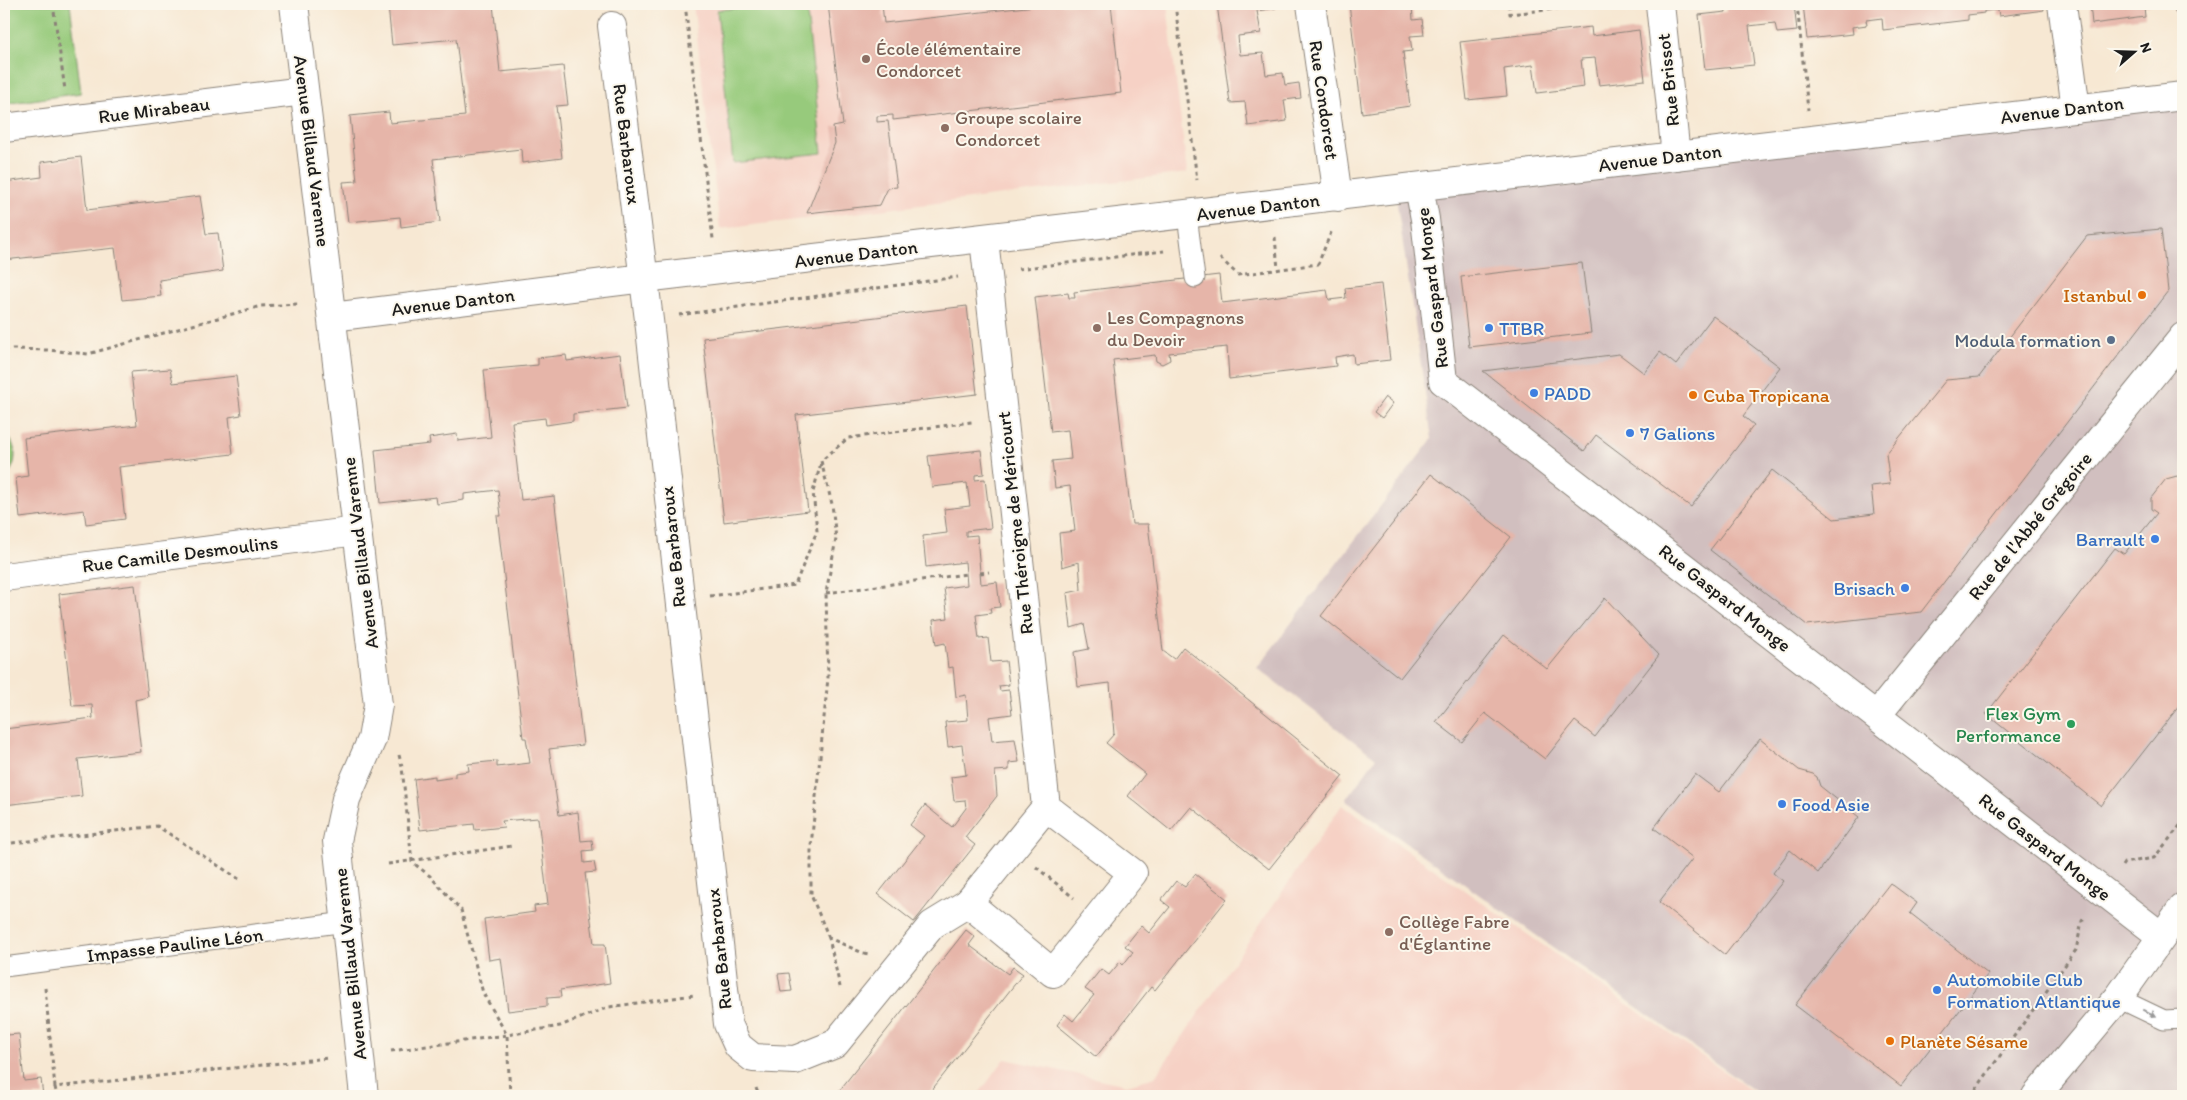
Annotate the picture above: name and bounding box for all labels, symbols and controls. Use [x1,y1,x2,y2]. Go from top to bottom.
north arrow [2110,28,2160,78]
street label: Rue Brissot [1652,32,1684,128]
place label: École élémentaire Condorcet [876,37,1021,82]
street label: Rue Condorcet [1304,39,1344,161]
text: N [2136,40,2155,55]
marker: École élémentaire Condorcet [860,53,872,65]
street label: Avenue Billaud Varenne [289,54,335,248]
street label: Rue Barbaroux [608,82,646,206]
street label: Avenue Danton [1999,91,2125,129]
street label: Rue Mirabeau [97,92,212,128]
place label: Groupe scolaire Condorcet [955,106,1082,151]
marker: Groupe scolaire Condorcet [939,122,951,134]
street label: Avenue Danton [1597,139,1723,177]
street label: Avenue Danton [1195,188,1321,226]
street label: Rue Gaspard Monge [1411,206,1453,370]
street label: Avenue Danton [793,235,919,273]
street label: Avenue Danton [390,283,516,321]
place label: Istanbul [2063,284,2133,307]
marker: Istanbul [2136,289,2148,301]
place label: Les Compagnons du Devoir [1107,306,1244,351]
place label: TTBR [1499,317,1544,340]
marker: Les Compagnons du Devoir [1091,322,1103,334]
marker: TTBR [1483,322,1495,334]
place label: Modula formation [1954,329,2101,352]
marker: Modula formation [2105,334,2117,346]
place label: PADD [1544,382,1591,405]
place label: Cuba Tropicana [1703,384,1830,407]
marker: PADD [1528,387,1540,399]
marker: Cuba Tropicana [1687,389,1699,401]
street label: Rue Théroigne de Méricourt [992,410,1038,636]
place label: 7 Galions [1640,422,1715,445]
marker: 7 Galions [1624,427,1636,439]
street label: Rue de l'Abbé Grégoire [1963,447,2097,605]
street label: Avenue Billaud Varenne [337,456,383,650]
street label: Rue Barbaroux [655,485,691,609]
place label: Barrault [2076,528,2145,551]
street label: Rue Camille Desmoulins [81,531,279,577]
marker: Barrault [2149,533,2161,545]
street label: Rue Gaspard Monge [1654,539,1796,657]
place label: Brisach [1833,577,1896,600]
marker: Brisach [1899,582,1911,594]
place label: Flex Gym Performance [1956,702,2061,747]
marker: Flex Gym Performance [2065,718,2077,730]
street label: Rue Gaspard Monge [1974,788,2116,906]
place label: Food Asie [1792,793,1870,816]
marker: Food Asie [1776,798,1788,810]
street label: Avenue Billaud Varenne [328,867,372,1061]
street label: Rue Barbaroux [701,887,737,1011]
place label: Collège Fabre d'Églantine [1399,910,1510,955]
street label: Impasse Pauline Léon [86,923,265,967]
marker: Collège Fabre d'Églantine [1383,926,1395,938]
place label: Automobile Club Formation Atlantique [1947,968,2121,1013]
marker: Automobile Club Formation Atlantique [1931,984,1943,996]
one-way arrow [2142,1009,2157,1018]
place label: Planète Sésame [1900,1030,2028,1053]
marker: Planète Sésame [1884,1035,1896,1047]

